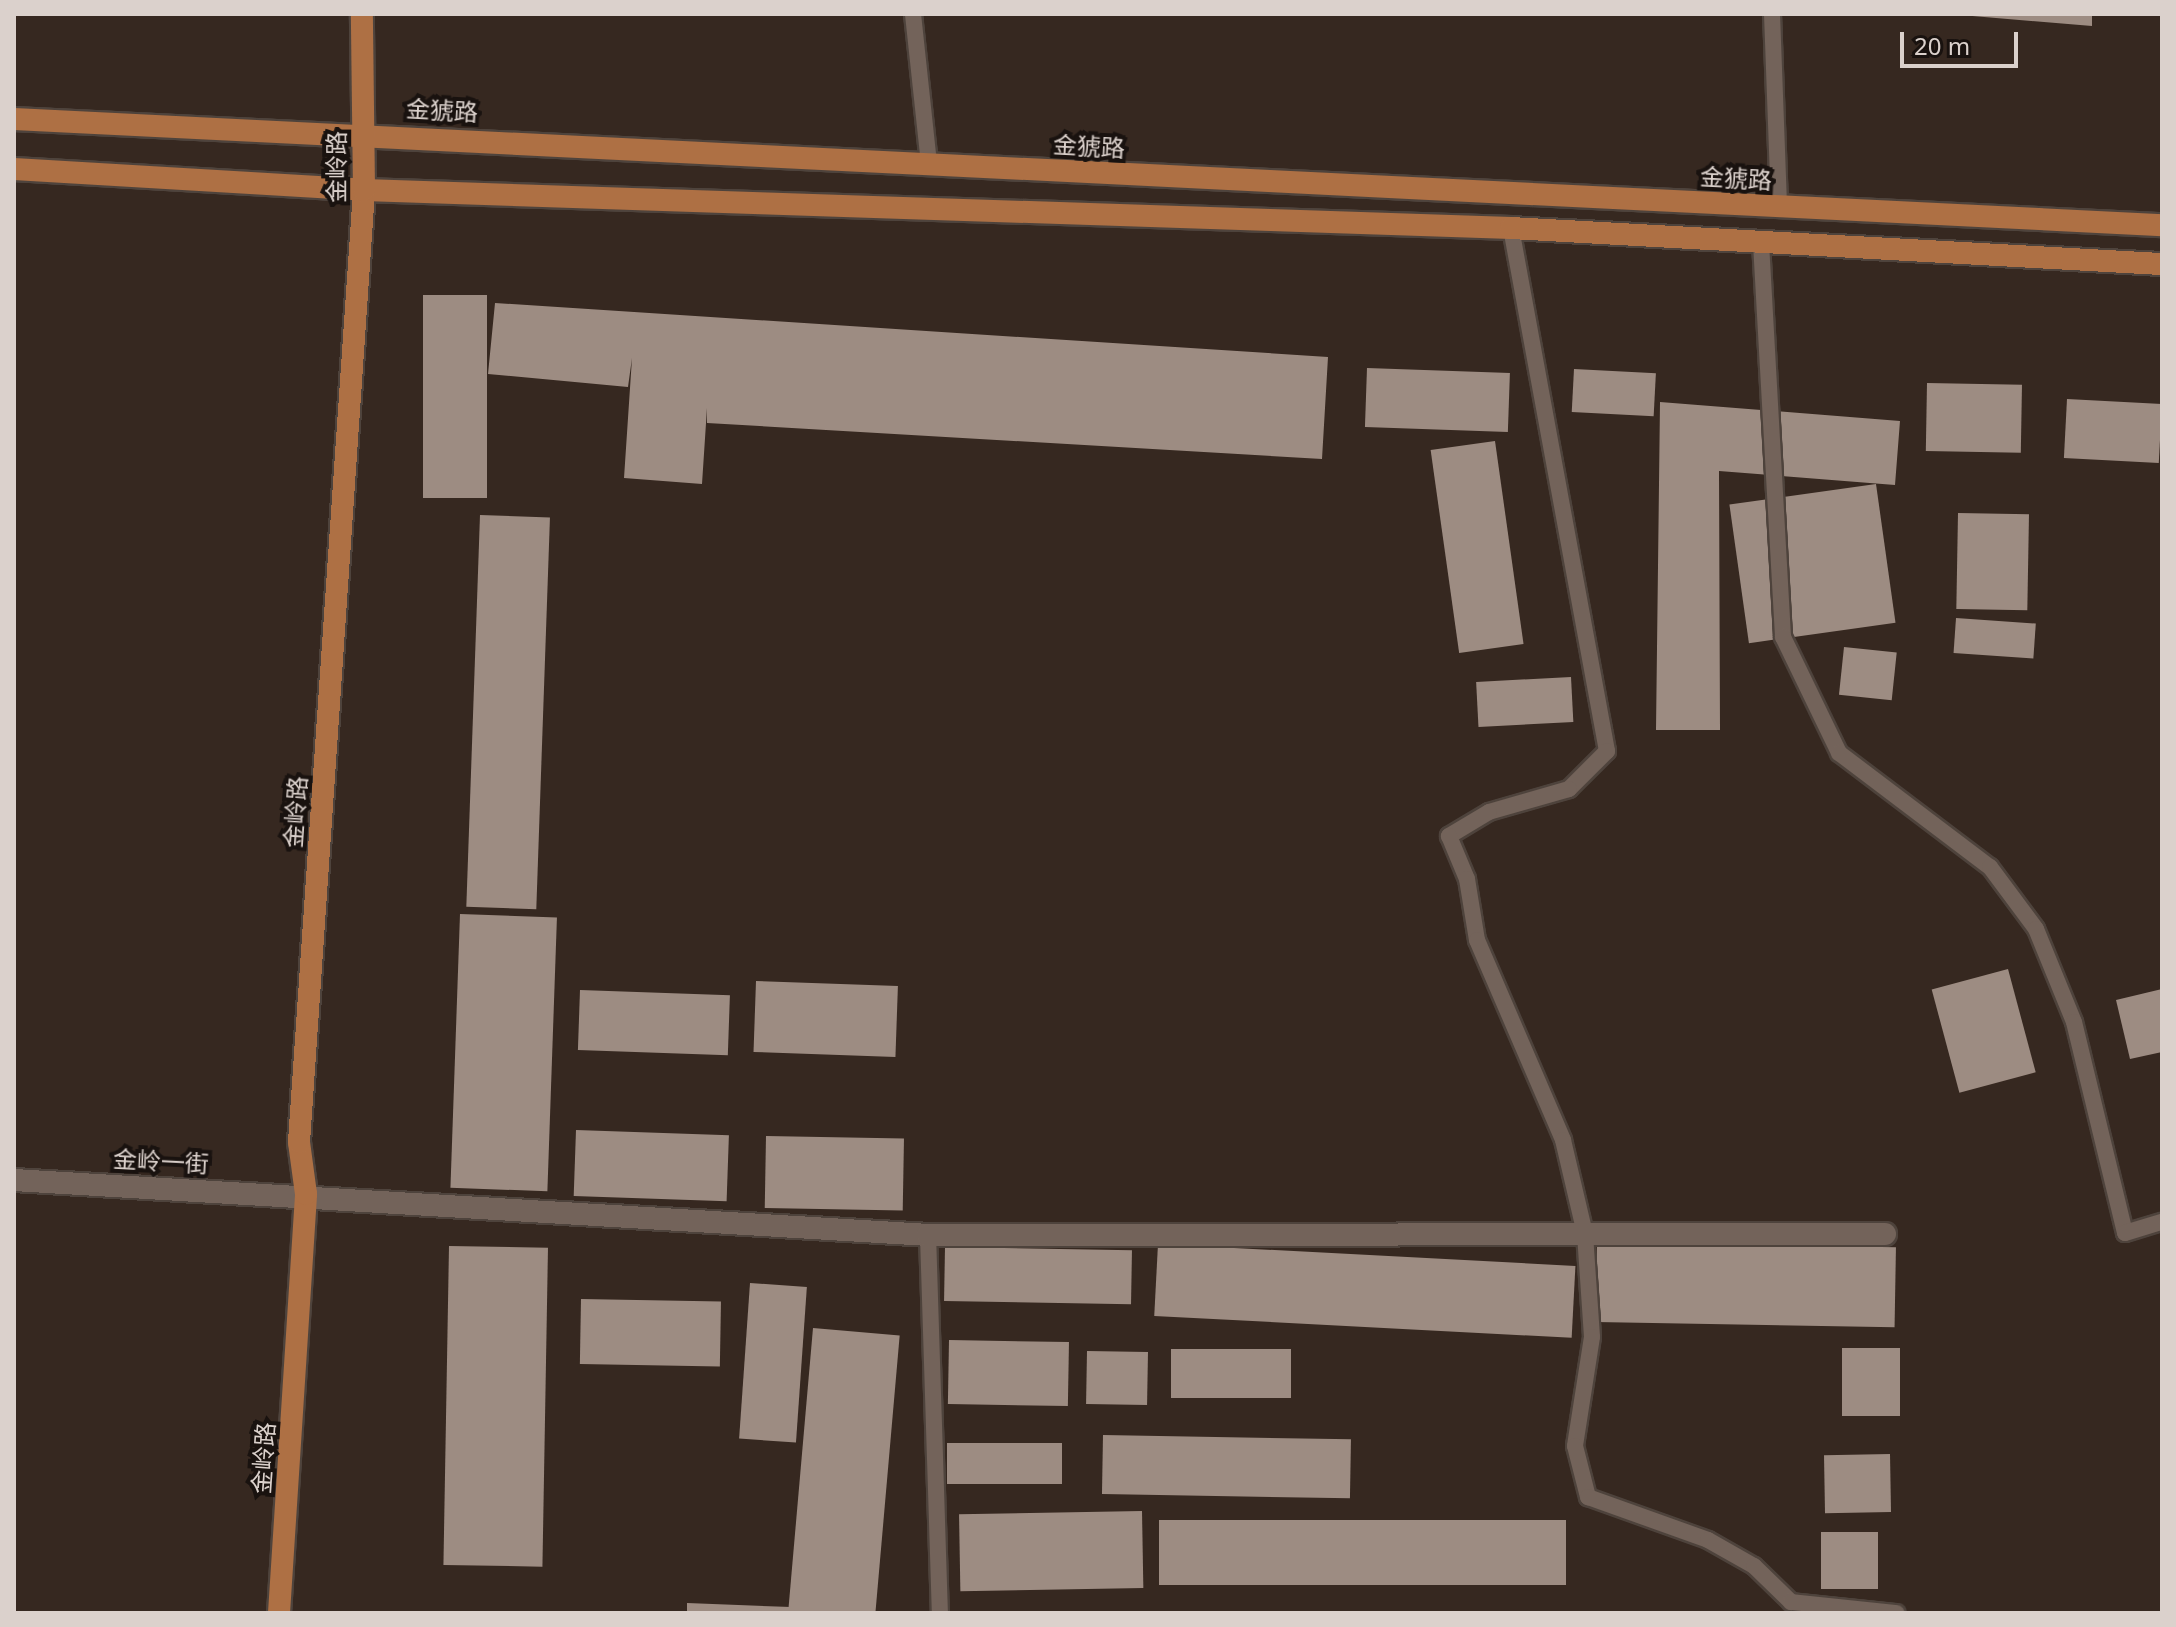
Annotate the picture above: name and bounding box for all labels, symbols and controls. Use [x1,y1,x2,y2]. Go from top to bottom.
scale bar [1904,16,2022,66]
text: 20 m [1914,29,1970,62]
street label: 金猇路 [405,94,479,126]
street label: 金猇路 [1052,130,1126,162]
street label: 金岭路 [322,131,350,203]
street label: 金猇路 [1699,162,1773,194]
street label: 金岭路 [278,775,312,849]
street label: 金岭一街 [112,1144,210,1178]
street label: 金岭路 [246,1421,280,1495]

